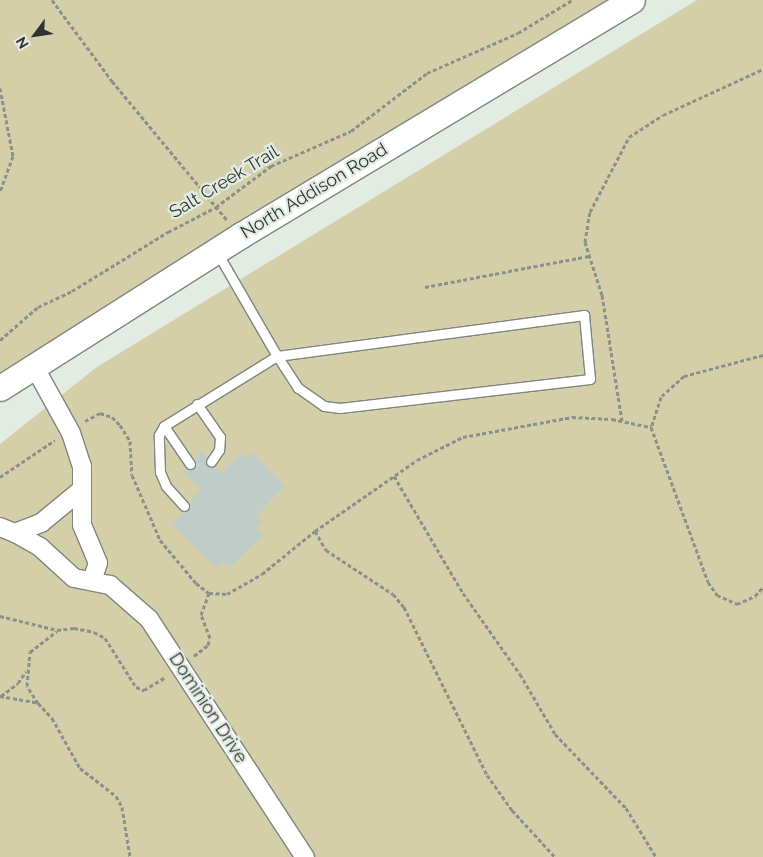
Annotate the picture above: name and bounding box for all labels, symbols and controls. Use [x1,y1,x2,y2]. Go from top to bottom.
north arrow [10,10,60,60]
text: N [13,34,32,51]
street label: North Addison Road [237,139,391,243]
street label: Salt Creek Trail [165,141,283,223]
street label: Dominion Drive [164,649,252,767]

